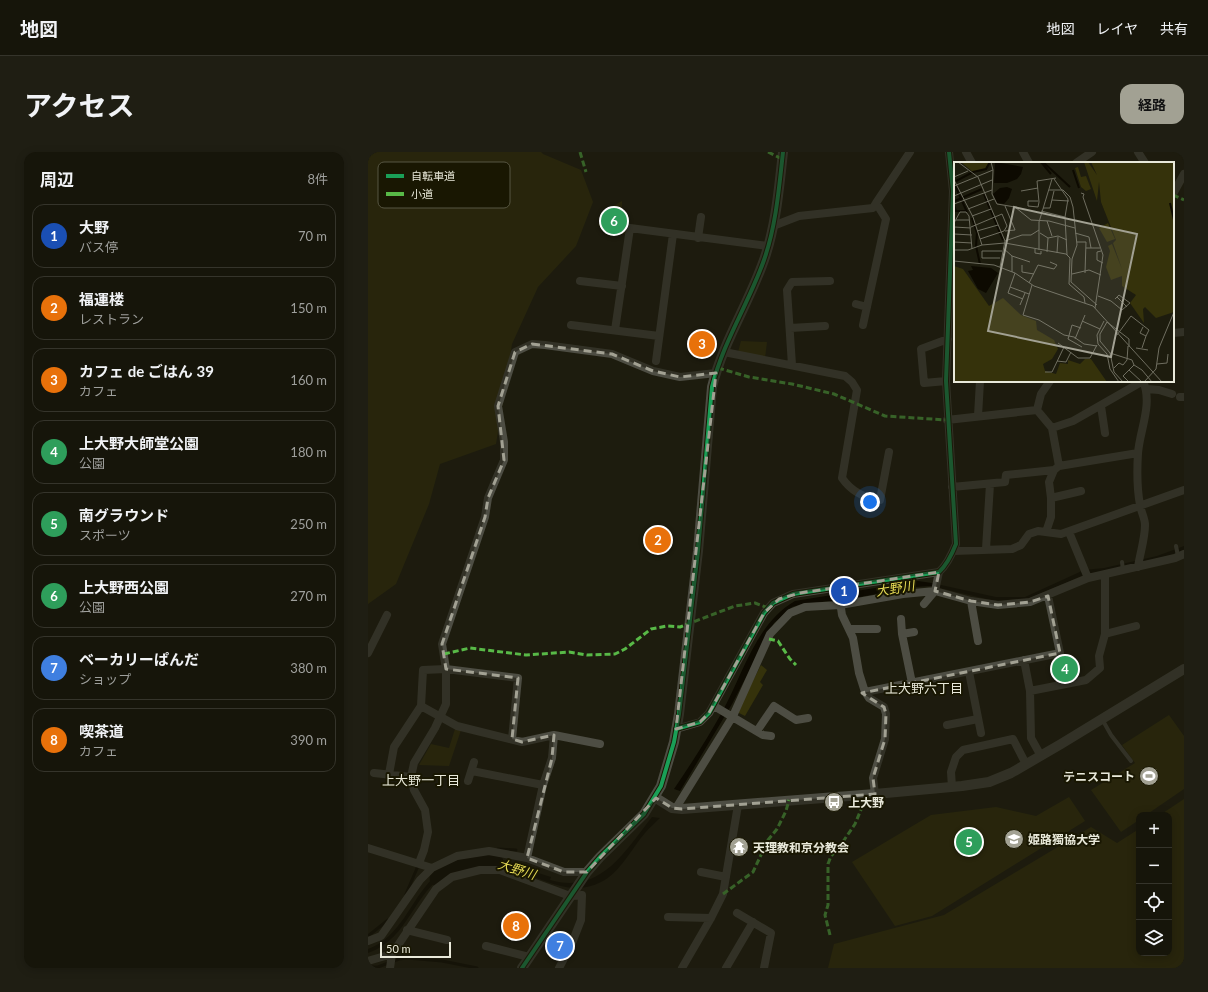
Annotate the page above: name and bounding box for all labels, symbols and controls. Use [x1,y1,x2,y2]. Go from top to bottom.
text: 地図 [20,17,58,40]
text: 地図 [1046,20,1074,37]
text: レイヤ [1096,20,1138,37]
text: 共有 [1160,20,1188,37]
button: 経路 [1120,84,1184,124]
text: アクセス [24,88,135,122]
legend [378,162,510,208]
inset map [954,162,1174,382]
text: 周辺 [40,169,74,190]
text: 自転車道 [411,169,455,182]
text: 8件 [307,171,328,187]
text: 小道 [411,187,433,200]
pin: 6 [601,206,627,236]
text: 大野 [79,218,109,236]
text: 1 [50,228,58,244]
text: 70 m [298,228,327,244]
text: バス停 [79,239,118,255]
text: 福運楼 [79,290,124,308]
text: 2 [50,300,58,316]
text: 150 m [290,300,327,316]
text: レストラン [79,311,144,327]
pin: 3 [689,329,715,359]
text: カフェ de ごはん 39 [79,362,214,380]
text: 3 [50,372,58,388]
text: 160 m [290,372,327,388]
text: カフェ [79,383,118,399]
text: 上大野大師堂公園 [79,434,199,452]
text: 4 [50,444,58,460]
text: 180 m [290,444,327,460]
text: 公園 [79,455,105,471]
your location [860,492,880,512]
text: 南グラウンド [79,506,169,524]
text: 5 [50,516,58,532]
text: 250 m [290,516,327,532]
pin: 2 [645,525,671,555]
text: スポーツ [79,527,131,543]
pin: 1 [831,576,857,606]
water label: 大野川 [874,577,917,599]
text: 上大野西公園 [79,578,169,596]
text: 6 [50,588,58,604]
text: 270 m [290,588,327,604]
text: 公園 [79,599,105,615]
text: ベーカリーぱんだ [79,650,199,668]
pin: 4 [1052,654,1078,684]
text: 7 [50,660,58,676]
text: 380 m [290,660,327,676]
text: ショップ [79,671,131,687]
district label: 上大野六丁目 [885,680,963,696]
text: 喫茶道 [79,722,124,740]
text: 8 [50,732,58,748]
text: 390 m [290,732,327,748]
text: カフェ [79,743,118,759]
sports icon: テニスコート [1138,765,1160,787]
place label: テニスコート [1063,769,1135,784]
district label: 上大野一丁目 [382,772,460,788]
bus stop icon: 上大野 [823,791,845,813]
place label: 上大野 [848,795,884,810]
map controls [1136,812,1172,956]
button: + [1136,812,1172,848]
pin: 5 [956,827,982,857]
school or university icon: 姫路獨協大学 [1003,828,1025,850]
place label: 姫路獨協大学 [1028,832,1100,847]
temple icon: 天理教和京分教会 [728,836,750,858]
place label: 天理教和京分教会 [753,840,849,855]
button: − [1136,848,1172,884]
water label: 大野川 [496,856,540,883]
button: locate [1136,884,1172,920]
pin: 8 [503,911,529,941]
button: layers [1136,920,1172,956]
pin: 7 [547,931,573,961]
scale bar [380,940,451,959]
text: 50 m [386,942,411,955]

